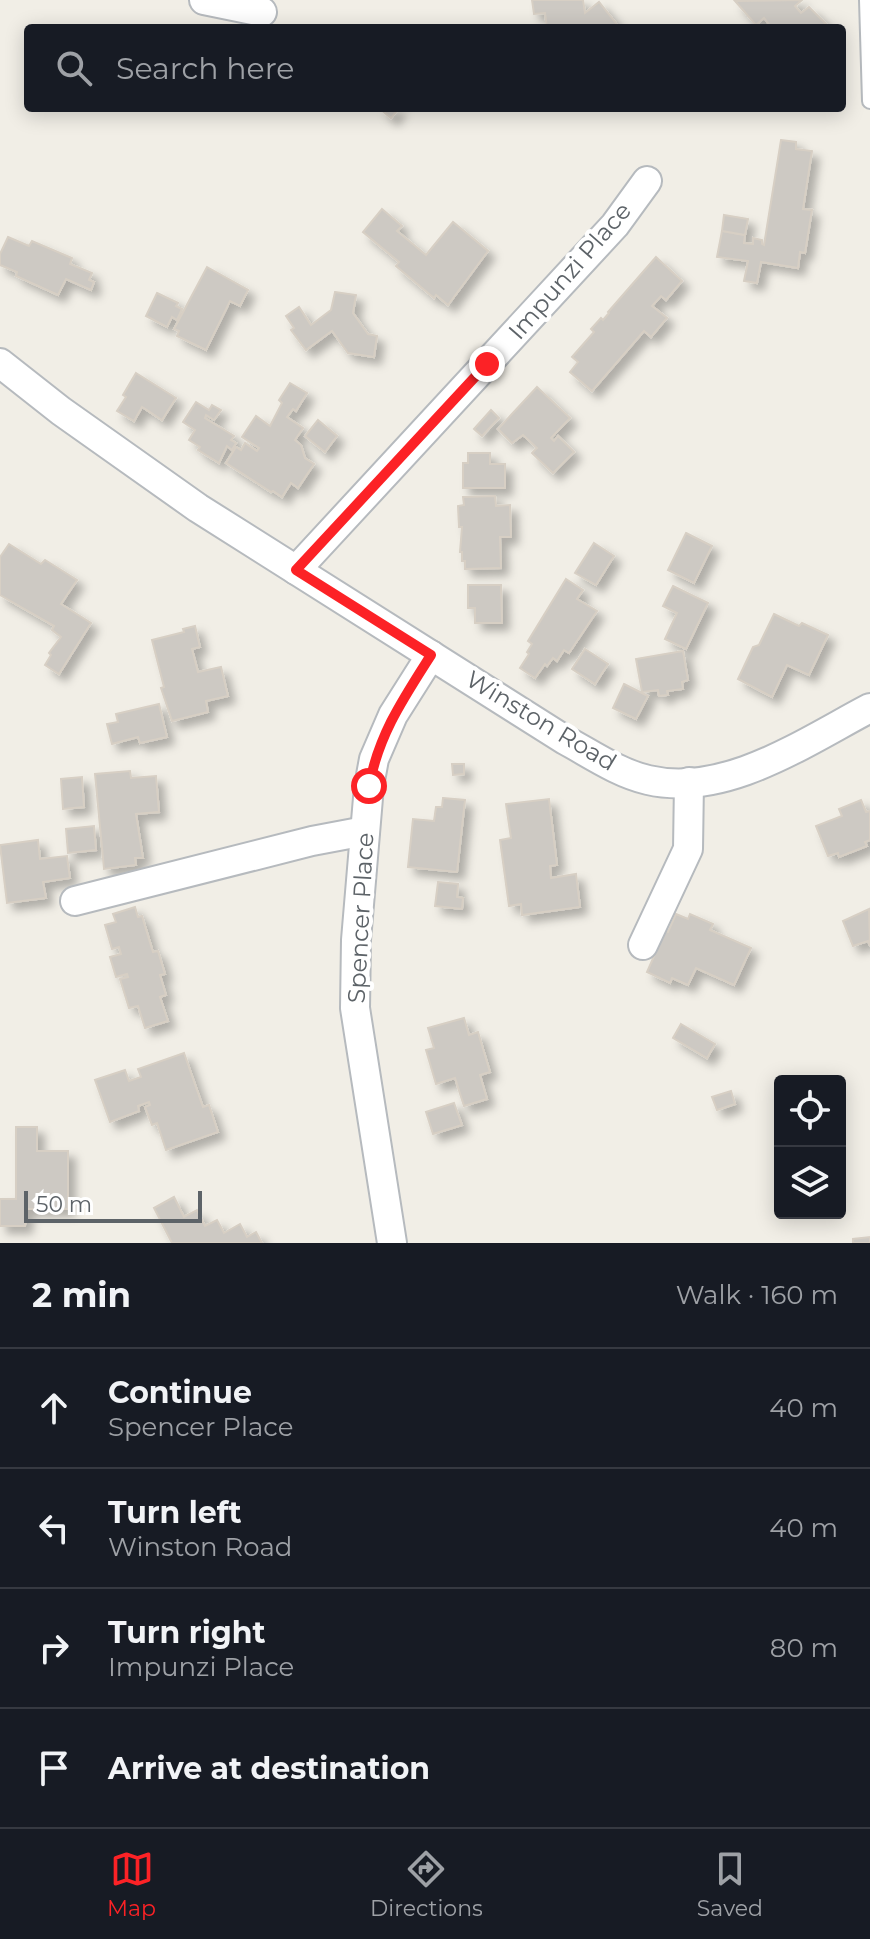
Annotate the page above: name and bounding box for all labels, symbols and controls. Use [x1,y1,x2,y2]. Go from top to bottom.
search box [24,24,846,112]
icon: search [52,46,96,90]
text: Search here [116,50,294,87]
street label: Impunzi Place [502,196,637,345]
route end [469,346,505,382]
street label: Winston Road [461,664,622,777]
route start [351,768,387,804]
street label: Spencer Place [342,832,379,1004]
map controls [774,1075,846,1219]
button: locate [774,1075,846,1147]
button: layers [774,1147,846,1219]
scale bar [24,1187,202,1223]
text: 50 m [36,1191,92,1218]
text: 2 min [32,1274,131,1316]
text: Walk · 160 m [676,1279,838,1311]
text: Continue [108,1374,252,1411]
icon: ahead [32,1386,76,1430]
text: 40 m [769,1392,838,1424]
text: Spencer Place [108,1411,293,1443]
text: Turn left [108,1494,241,1531]
icon: left [32,1506,76,1550]
text: 40 m [769,1512,838,1544]
text: Winston Road [108,1531,292,1563]
text: Turn right [108,1614,265,1651]
icon: right [32,1626,76,1670]
text: 80 m [770,1632,838,1664]
text: Impunzi Place [108,1651,294,1683]
icon: arrive [32,1746,76,1790]
text: Arrive at destination [108,1750,430,1787]
tab: Map [107,1847,156,1922]
tab: Directions [370,1847,483,1922]
tab: Saved [697,1847,763,1922]

